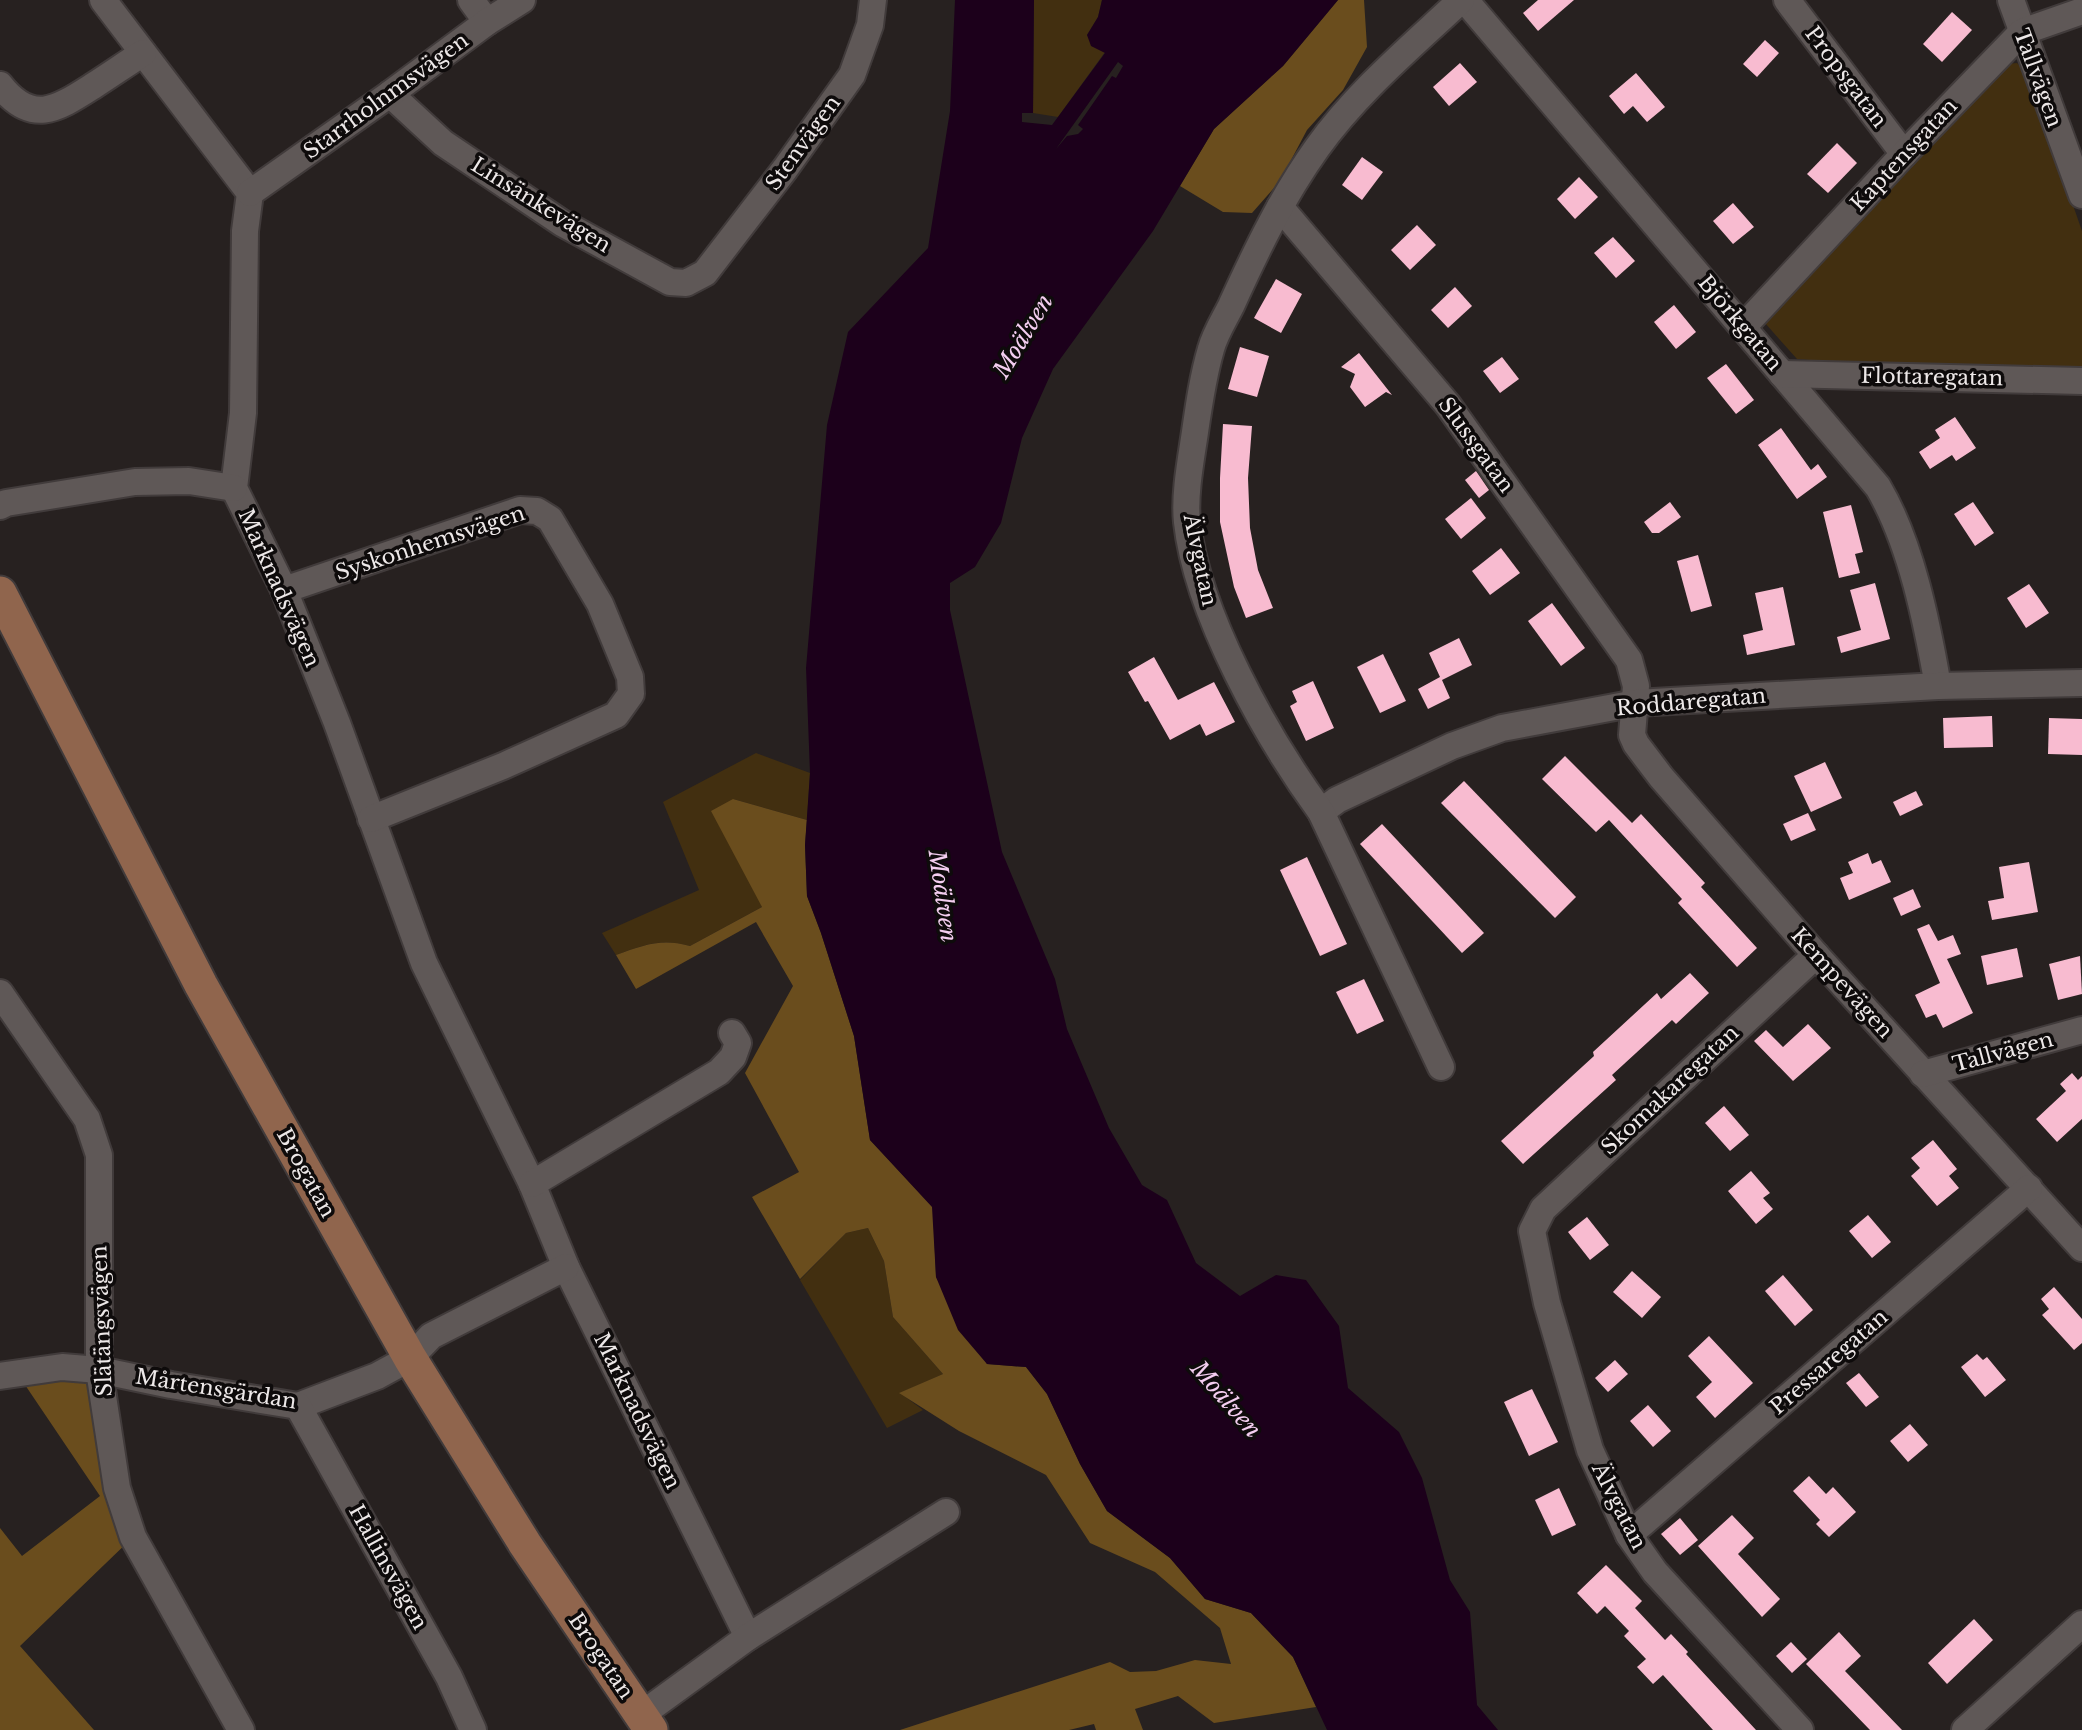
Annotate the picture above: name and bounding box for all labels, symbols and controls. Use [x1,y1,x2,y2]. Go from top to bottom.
street label: Propsgatan [1800,21,1892,133]
street label: Tallvägen [2008,25,2068,131]
street label: Starrholnmsvägen [298,27,474,165]
street label: Stenvägen [760,91,846,195]
street label: Kaptensgatan [1845,93,1963,217]
street label: Linsänkevägen [466,152,616,258]
street label: Björkgatan [1692,270,1788,376]
water label: Moälven [987,289,1059,384]
street label: Flottaregatan [1861,363,2003,391]
street label: Slussgatan [1433,392,1519,498]
street label: Syskonhemsvägen [332,500,528,586]
street label: Marknadsvägen [232,505,326,671]
street label: Älvgatan [1177,511,1222,608]
street label: Roddaregatan [1615,683,1767,721]
water label: Moälven [923,847,963,944]
street label: Kempevägen [1786,922,1898,1044]
street label: Skomakaregatan [1596,1020,1744,1160]
street label: Tallvägen [1950,1026,2056,1078]
street label: Brogatan [271,1124,341,1222]
street label: Slätängsvägen [86,1245,118,1397]
street label: Pressaregatan [1765,1304,1893,1420]
street label: Marknadsvägen [588,1329,686,1493]
water label: Moälven [1184,1354,1267,1443]
street label: Mårtensgärdan [134,1363,298,1415]
street label: Älvgatan [1586,1457,1652,1554]
street label: Hallinsvägen [343,1500,433,1634]
street label: Brogatan [563,1608,639,1704]

